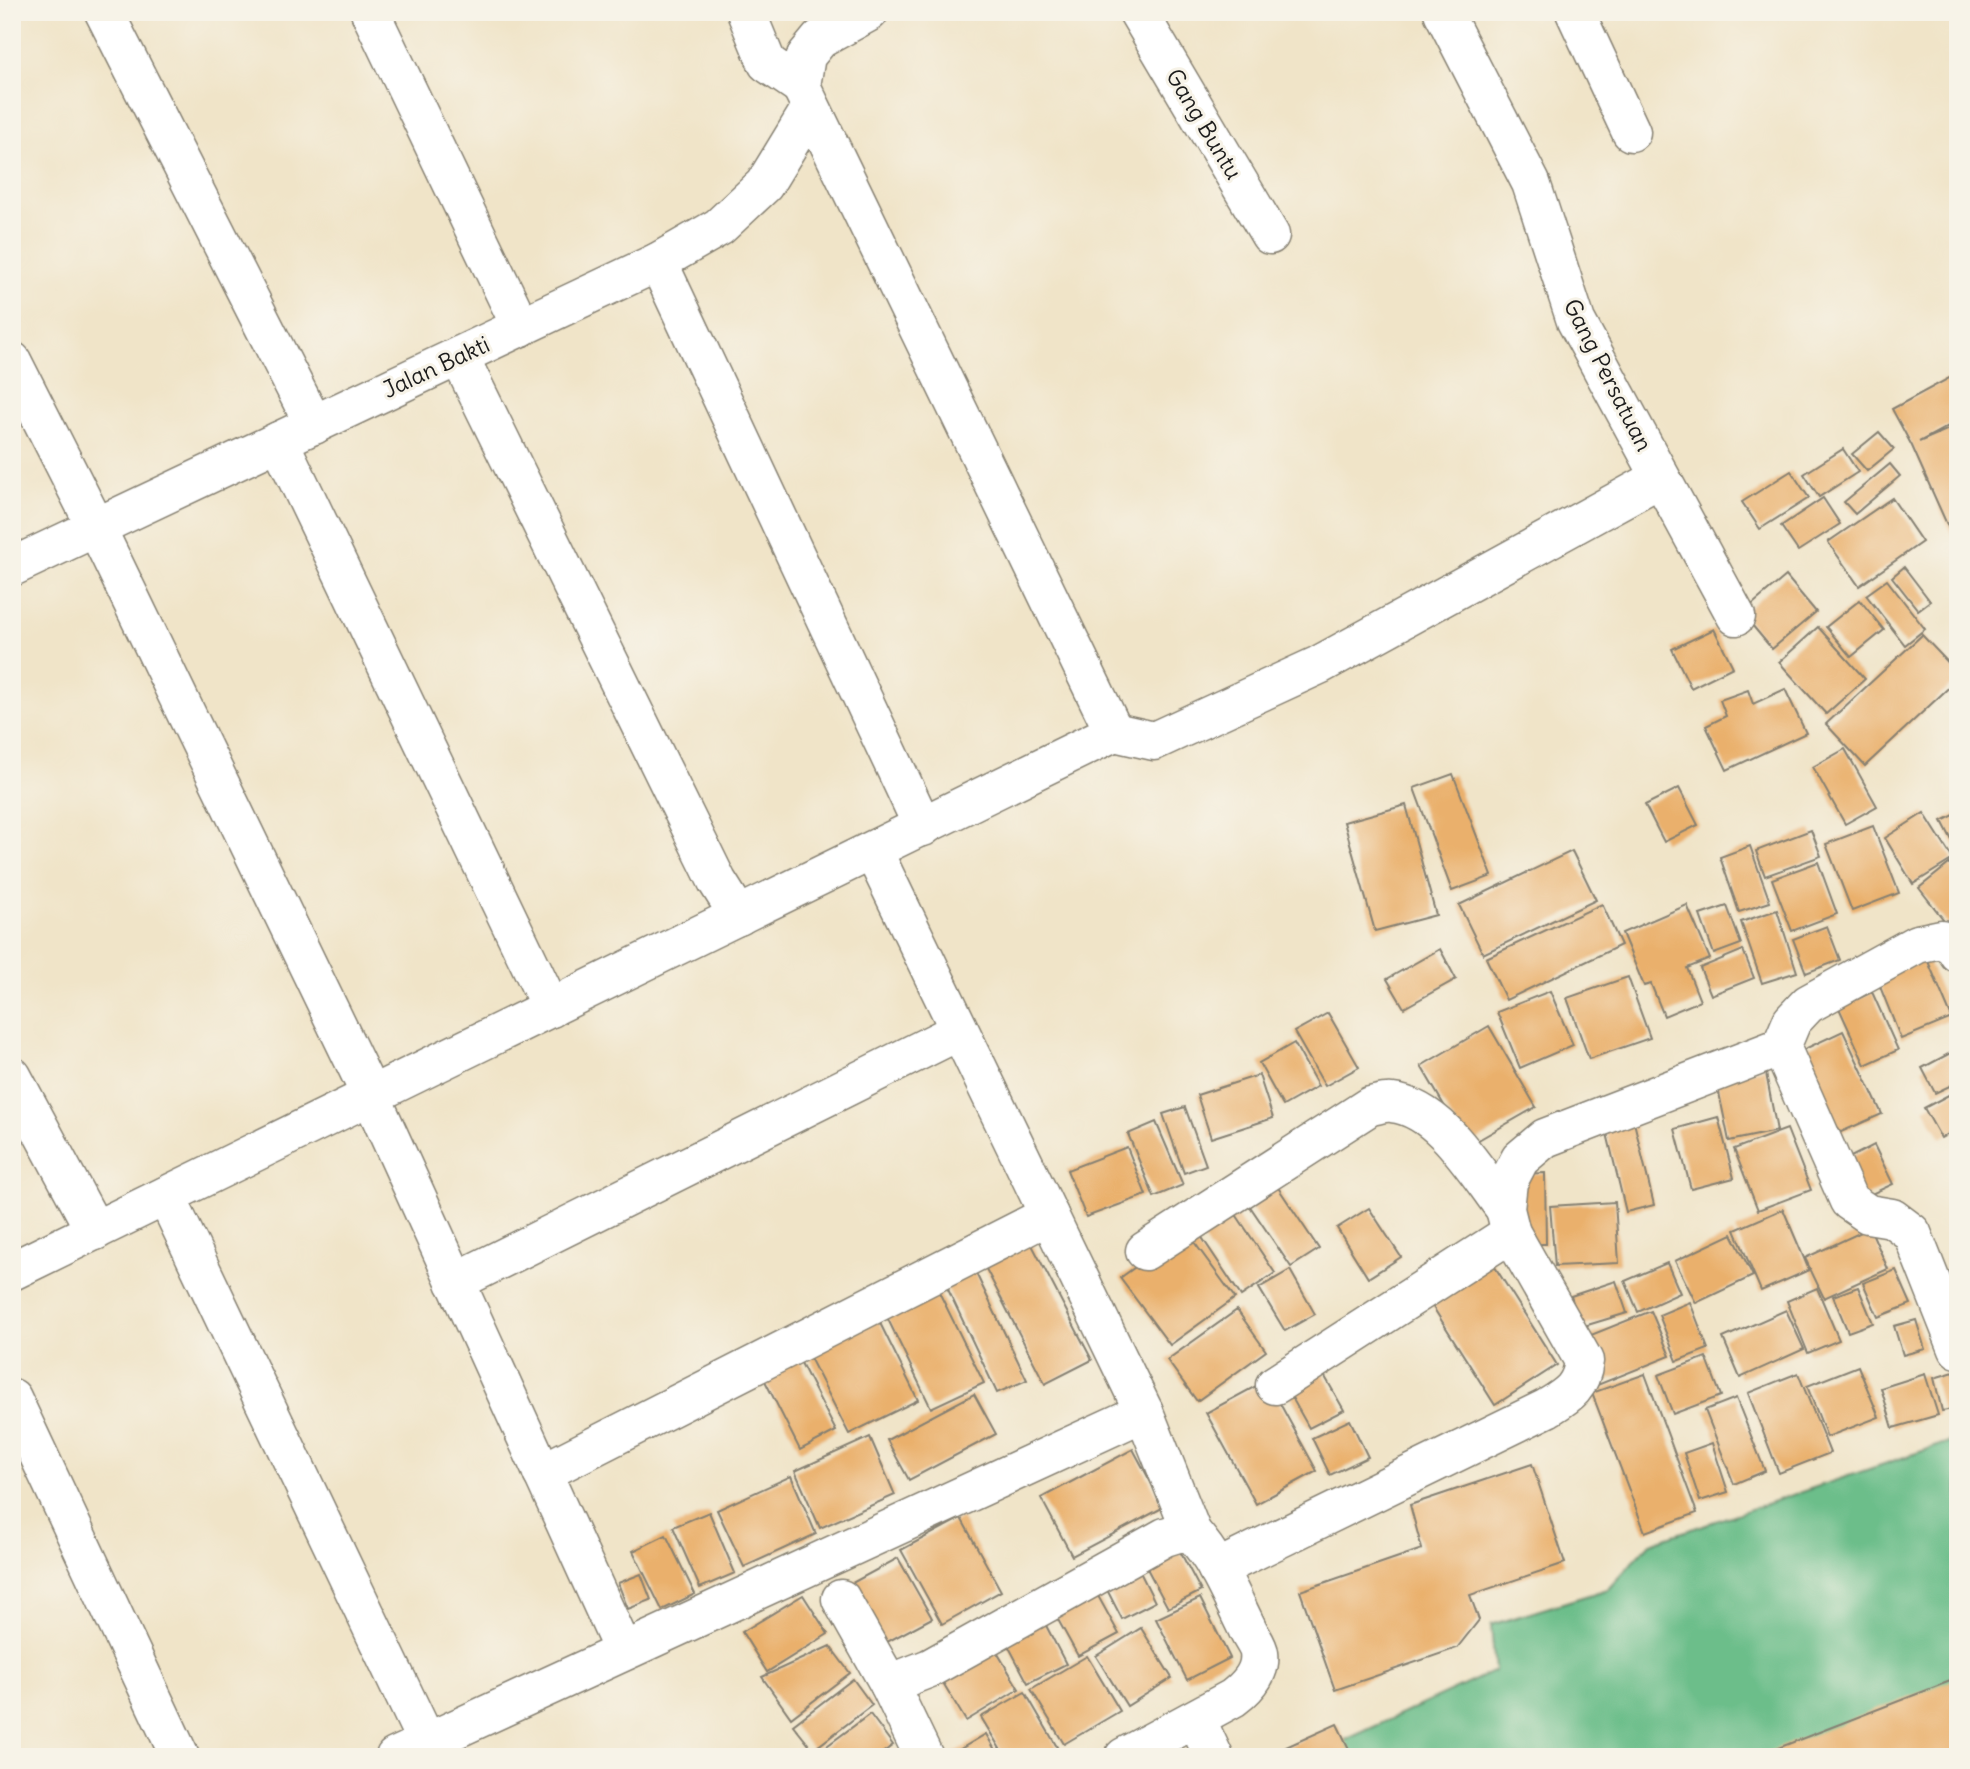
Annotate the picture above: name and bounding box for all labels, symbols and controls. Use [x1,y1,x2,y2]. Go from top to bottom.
street label: Gang Buntu [1160,63,1249,184]
street label: Gang Persatuan [1558,294,1659,456]
street label: Jalan Bakti [378,329,494,404]

